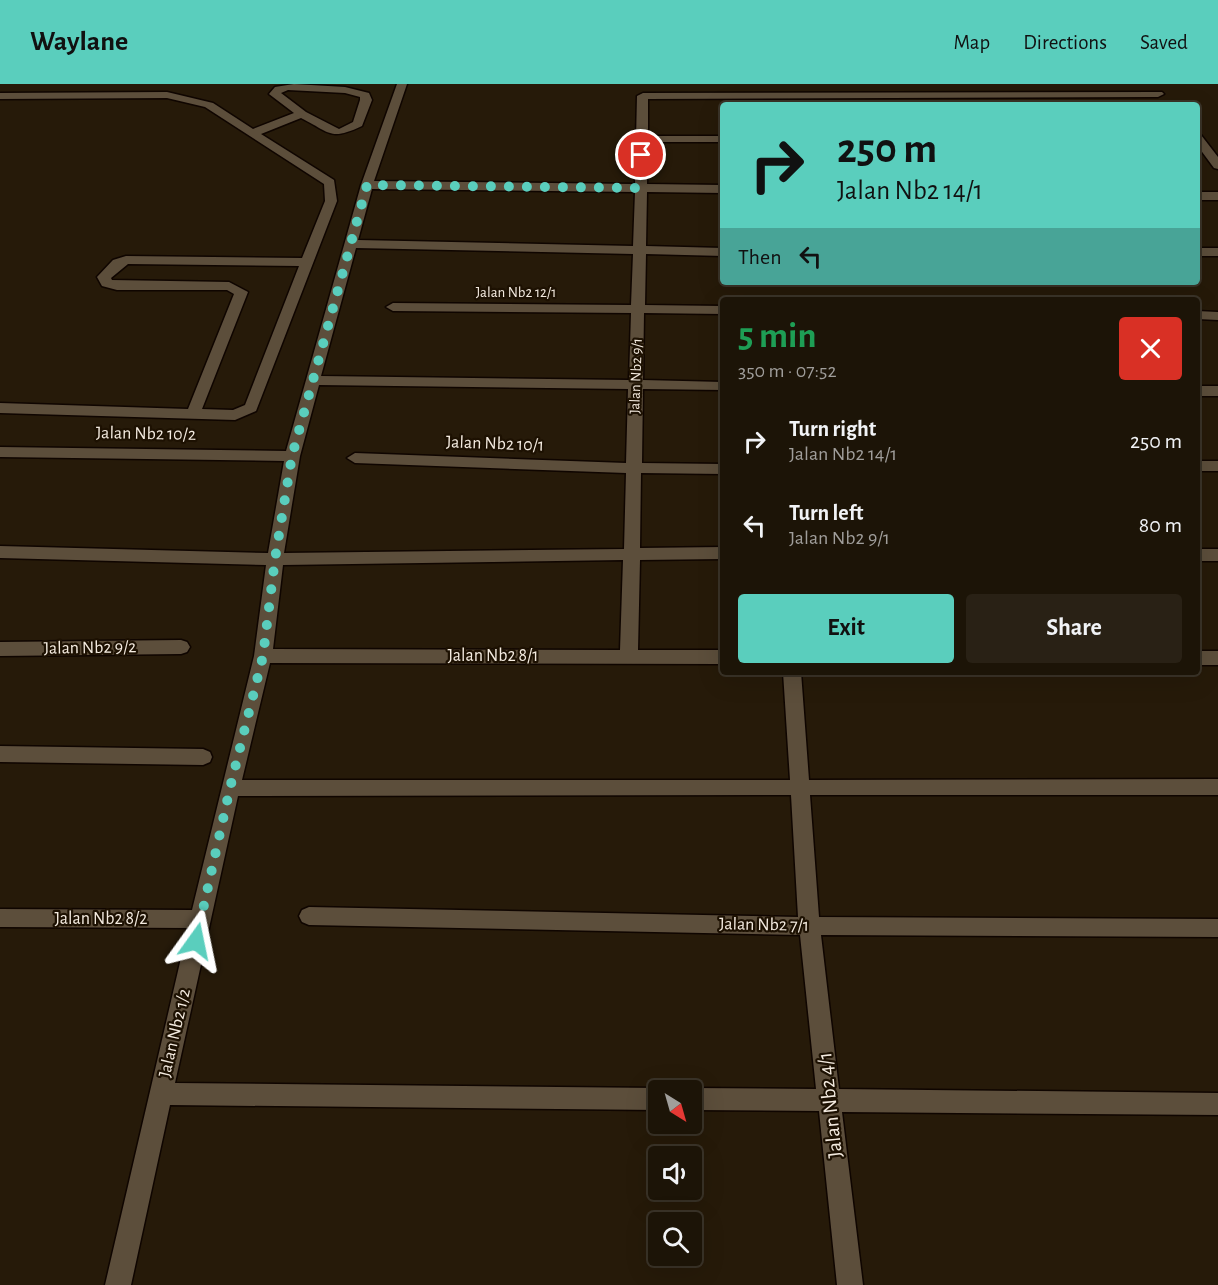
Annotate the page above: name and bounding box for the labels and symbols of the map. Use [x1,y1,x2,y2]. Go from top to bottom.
pin [615,129,666,180]
street label: Jalan Nb2 12/1 [476,285,556,300]
street label: Jalan Nb2 9/1 [627,338,645,414]
street label: Jalan Nb2 10/2 [96,424,196,444]
street label: Jalan Nb2 10/1 [446,433,544,455]
street label: Jalan Nb2 9/2 [43,638,137,658]
street label: Jalan Nb2 8/1 [448,647,538,665]
position arrow [164,909,228,973]
street label: Jalan Nb2 8/2 [55,910,147,928]
street label: Jalan Nb2 7/1 [719,915,809,935]
street label: Jalan Nb2 1/2 [156,987,194,1079]
street label: Jalan Nb2 4/1 [814,1051,846,1159]
north arrow [648,1080,702,1134]

